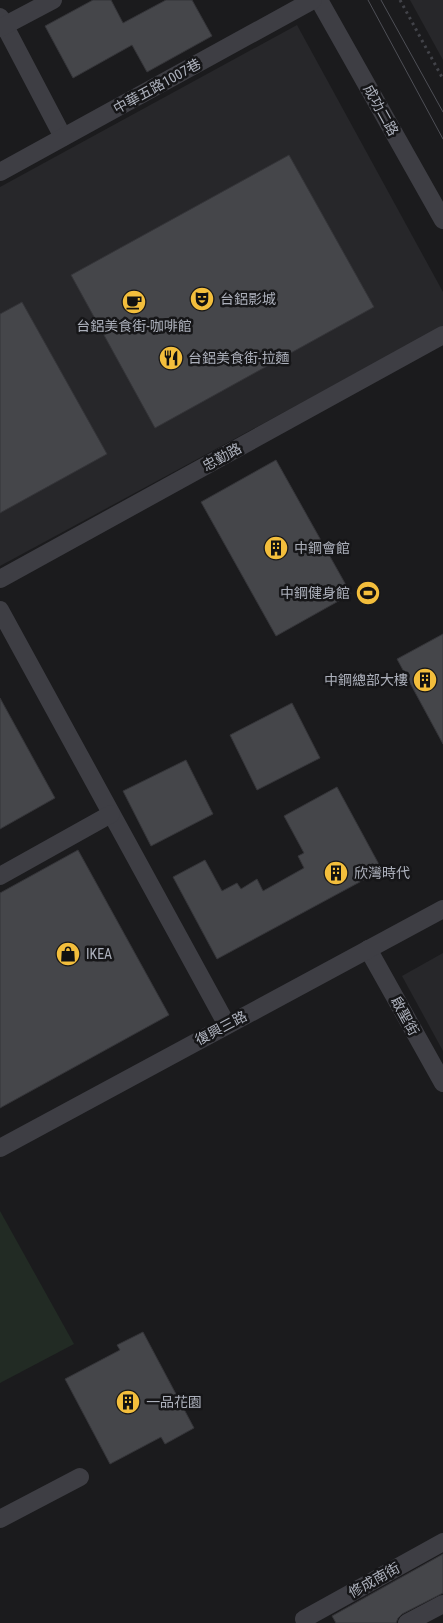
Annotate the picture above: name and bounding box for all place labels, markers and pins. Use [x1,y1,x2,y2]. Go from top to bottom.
theatre icon: 台鋁影城 [189,286,215,312]
cafe icon: 台鋁美食街-咖啡館 [121,289,147,315]
place label: 台鋁影城 [220,291,276,307]
place label: 台鋁美食街-咖啡館 [76,318,192,334]
restaurant icon: 台鋁美食街-拉麵 [158,345,184,371]
place label: 台鋁美食街-拉麵 [188,350,289,366]
building icon: 中鋼會館 [263,535,289,561]
place label: 中鋼會館 [294,540,350,556]
sports icon: 中鋼健身館 [355,580,381,606]
place label: 中鋼健身館 [280,585,350,601]
building icon: 中鋼總部大樓 [412,667,438,693]
place label: 中鋼總部大樓 [324,672,408,688]
building icon: 欣灣時代 [323,860,349,886]
place label: 欣灣時代 [354,865,410,881]
shop icon: IKEA [55,941,81,967]
place label: IKEA [86,946,112,962]
building icon: 一品花園 [115,1389,141,1415]
place label: 一品花園 [146,1394,202,1410]

